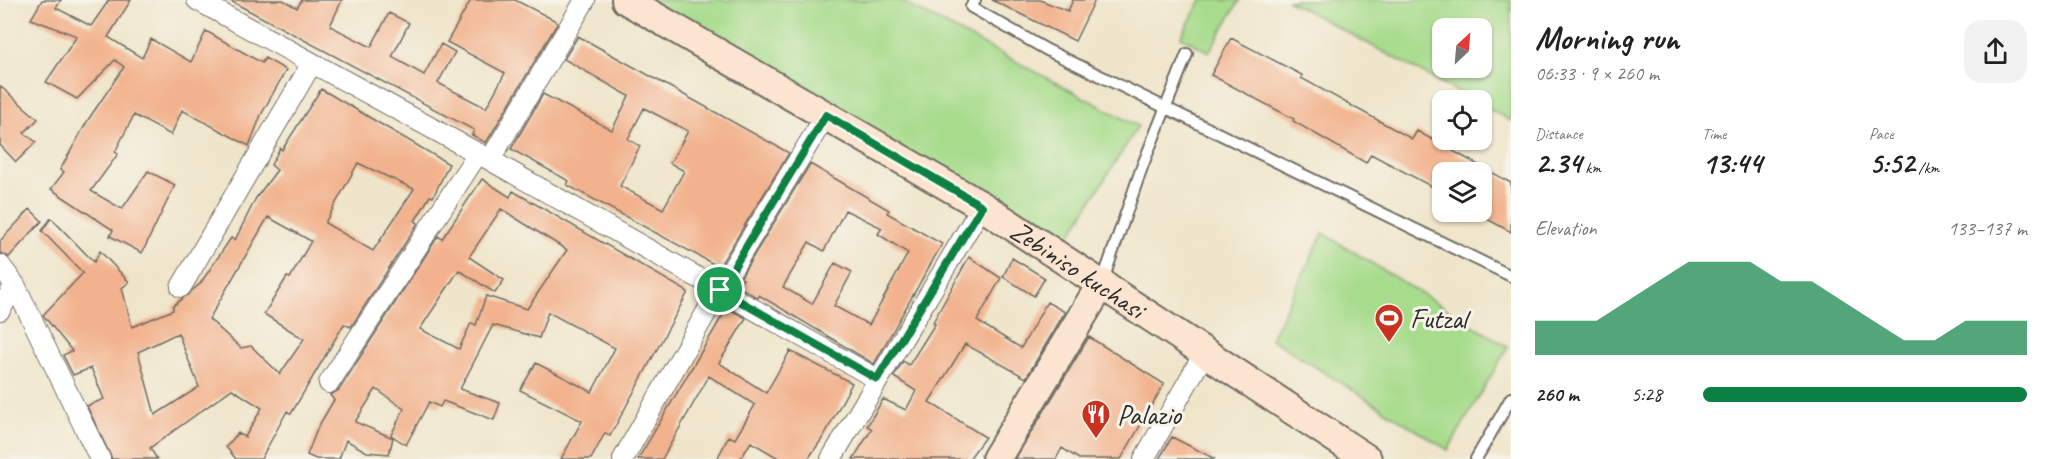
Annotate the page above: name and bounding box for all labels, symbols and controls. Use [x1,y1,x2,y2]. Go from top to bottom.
text: Morning run [1535,17,1679,59]
north arrow [1432,18,1492,78]
map controls [1432,18,1492,222]
button: share [1964,20,2027,83]
text: 06:33 · 9 × 260 m [1535,61,1659,86]
button: locate [1432,90,1492,150]
text: Distance [1535,124,1583,144]
text: Time [1702,124,1726,144]
text: Pace [1869,124,1894,144]
text: 2.34 [1535,144,1581,182]
text: 13:44 [1702,144,1762,182]
text: 5:52 [1869,144,1914,182]
text: km [1581,158,1601,178]
text: /km [1914,158,1939,178]
button: layers [1432,162,1492,222]
street label: Zebiniso kuchasi [1004,212,1155,328]
text: Elevation [1535,216,1597,241]
text: 133–137 m [1948,216,2027,241]
pin [694,264,745,315]
icon: arrive [703,273,736,306]
place label: Futzal [1410,301,1472,336]
sports icon: Futzal [1373,302,1405,344]
text: 260 m [1535,382,1579,407]
text: 5:28 [1631,382,1662,407]
place label: Palazio [1117,397,1183,432]
restaurant icon: Palazio [1080,398,1112,440]

